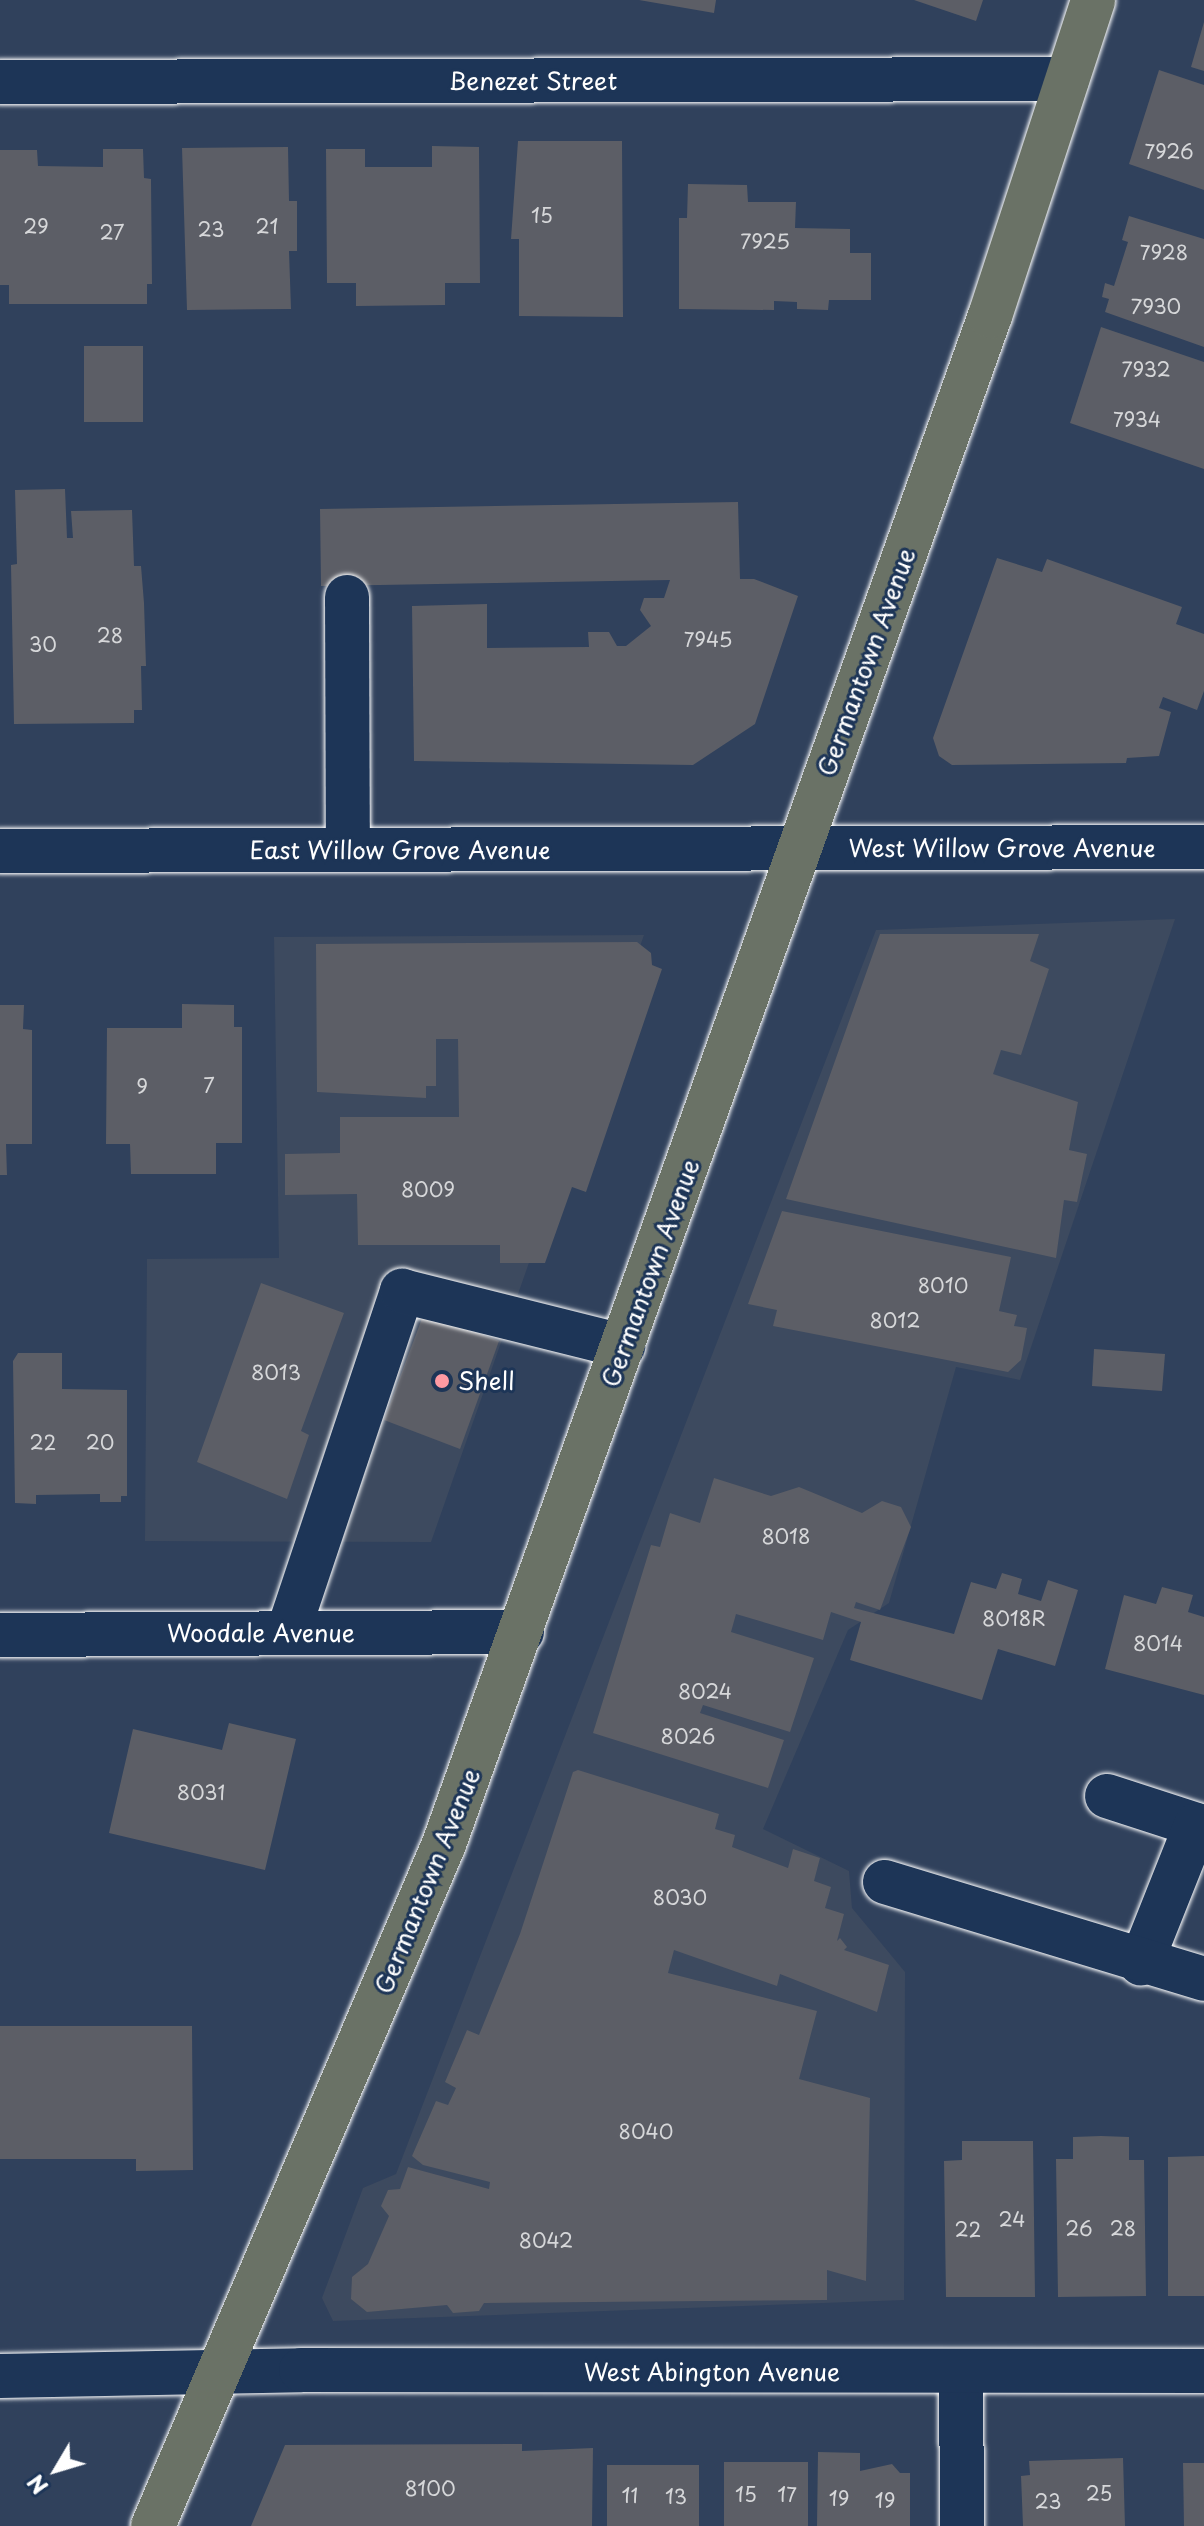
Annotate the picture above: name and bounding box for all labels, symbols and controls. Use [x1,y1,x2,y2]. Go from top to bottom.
street label: Benezet Street [448,67,618,95]
house number: 7926 [1144,139,1194,163]
house number: 15 [531,203,553,227]
house number: 29 [23,214,49,238]
house number: 21 [255,214,279,238]
house number: 23 [197,217,225,241]
house number: 27 [100,220,124,244]
house number: 7925 [740,229,790,253]
house number: 7928 [1140,240,1188,264]
house number: 7930 [1131,294,1181,318]
house number: 7932 [1121,357,1171,381]
house number: 7934 [1113,407,1161,431]
street label: Germantown Avenue [812,545,920,779]
house number: 28 [97,623,123,647]
house number: 7945 [684,627,732,651]
house number: 30 [29,632,57,656]
street label: West Willow Grove Avenue [848,834,1156,862]
street label: East Willow Grove Avenue [249,836,551,864]
house number: 7 [203,1073,215,1097]
house number: 9 [136,1074,148,1098]
street label: Germantown Avenue [596,1156,704,1390]
house number: 8009 [401,1177,455,1201]
house number: 8010 [918,1273,968,1297]
house number: 8012 [870,1308,920,1332]
house number: 8013 [251,1360,301,1384]
place label: Shell [458,1367,515,1395]
marker: Shell [433,1372,451,1390]
house number: 22 [30,1430,56,1454]
house number: 20 [86,1430,114,1454]
house number: 8018 [761,1524,811,1548]
house number: 8018R [982,1606,1046,1630]
street label: Woodale Avenue [167,1619,355,1647]
house number: 8014 [1133,1631,1183,1655]
house number: 8024 [678,1679,732,1703]
house number: 8026 [661,1724,715,1748]
street label: Germantown Avenue [369,1765,485,1997]
house number: 8031 [177,1780,225,1804]
house number: 8030 [653,1885,707,1909]
house number: 8040 [619,2119,673,2143]
house number: 24 [999,2207,1025,2231]
house number: 26 [1065,2216,1093,2240]
house number: 28 [1110,2216,1136,2240]
house number: 22 [955,2217,981,2241]
house number: 8042 [519,2228,573,2252]
street label: West Abington Avenue [584,2358,840,2386]
north arrow [16,2430,96,2510]
text: N [18,2468,55,2502]
house number: 8100 [404,2476,456,2500]
house number: 25 [1086,2481,1112,2505]
house number: 15 [735,2482,757,2506]
house number: 17 [777,2482,797,2506]
house number: 11 [622,2483,638,2507]
house number: 13 [665,2484,687,2508]
house number: 19 [829,2486,849,2510]
house number: 19 [875,2488,895,2512]
house number: 23 [1034,2489,1062,2513]

